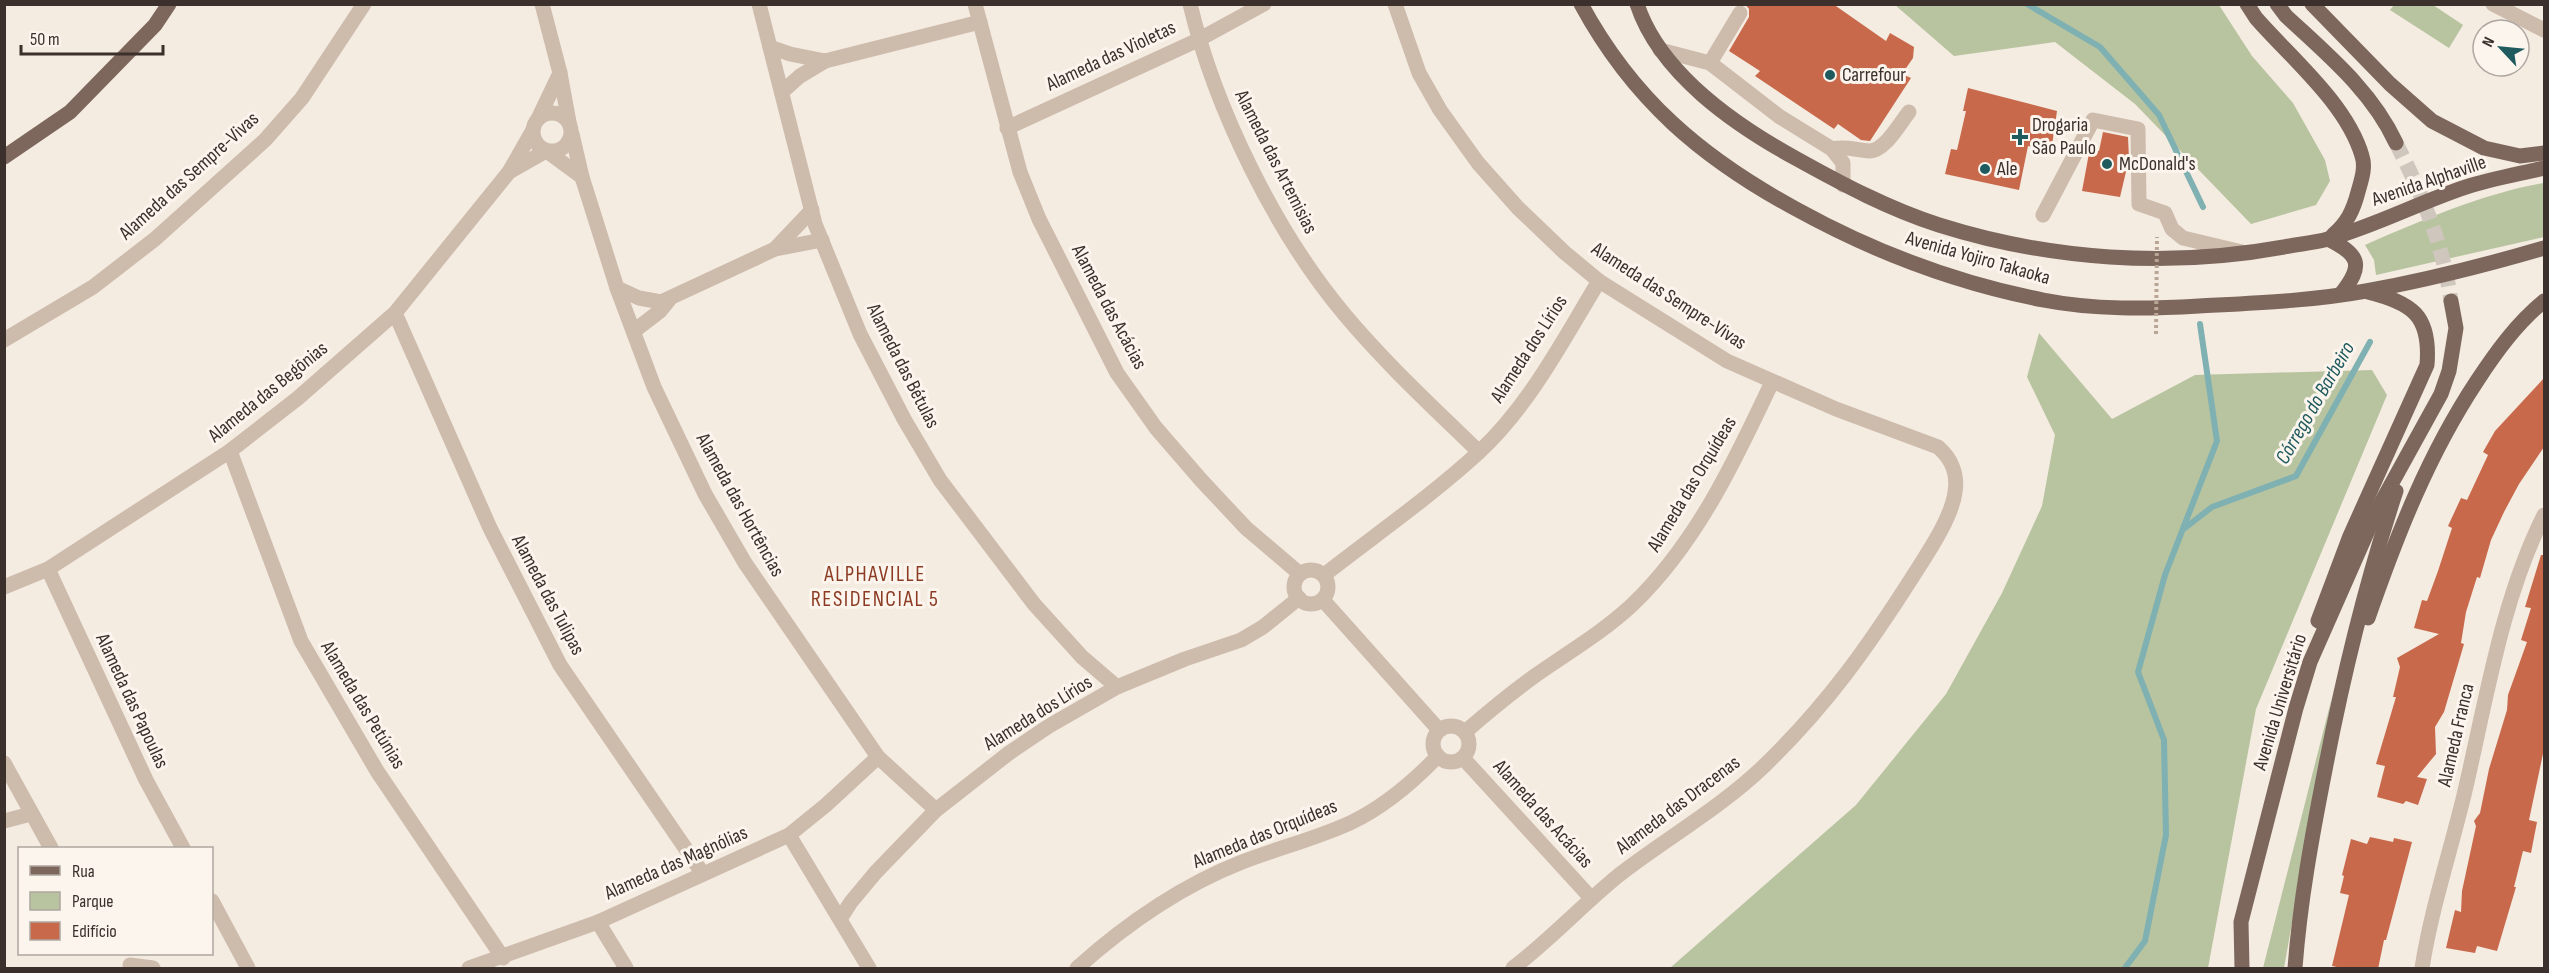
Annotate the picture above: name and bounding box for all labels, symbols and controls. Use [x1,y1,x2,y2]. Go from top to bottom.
street label: Alameda das Violetas [1041,15,1180,97]
scale bar [21,18,164,56]
north arrow [2471,18,2531,78]
text: 50 m [30,29,60,50]
text: N [2478,34,2499,50]
place label: Carrefour [1842,63,1906,87]
marker: Carrefour [1823,68,1837,82]
street label: Alameda das Artemisias [1229,85,1323,238]
street label: Alameda das Sempre-Vivas [113,107,264,246]
place label: Drogaria São Paulo [2032,113,2096,160]
marker: Drogaria São Paulo [2013,130,2027,144]
street label: Avenida Alphaville [2368,150,2489,212]
place label: McDonald's [2119,152,2196,176]
place label: Ale [1996,157,2018,181]
marker: McDonald's [2100,157,2114,171]
marker: Ale [1978,162,1992,176]
street label: Avenida Yojiro Takaoka [1902,226,2053,290]
street label: Alameda das Sempre-Vivas [1586,236,1751,355]
street label: Alameda das Acácias [1066,240,1152,373]
street label: Alameda dos Lírios [1485,291,1573,408]
street label: Alameda das Bétulas [861,299,945,432]
street label: Alameda das Begônias [203,336,333,448]
water label: Córrego do Barbeiro [2270,337,2360,469]
street label: Alameda das Orquídeas [1642,412,1742,557]
street label: Alameda das Hortências [690,428,789,581]
street label: Alameda das Tulipas [506,530,590,659]
district label: ALPHAVILLE RESIDENCIAL 5 [811,561,939,613]
street label: Alameda das Papoulas [90,629,174,772]
street label: Avenida Universitário [2248,631,2312,774]
street label: Alameda das Petúnias [315,636,411,773]
street label: Alameda dos Lírios [978,670,1097,756]
street label: Alameda Franca [2432,681,2480,790]
street label: Alameda das Dracenas [1610,751,1745,860]
street label: Alameda das Acácias [1487,754,1598,873]
street label: Alameda das Orquídeas [1188,794,1341,874]
street label: Alameda das Magnólias [600,821,751,906]
legend [18,847,213,955]
text: Rua [72,861,95,882]
text: Parque [72,891,113,912]
text: Edifício [72,921,117,942]

